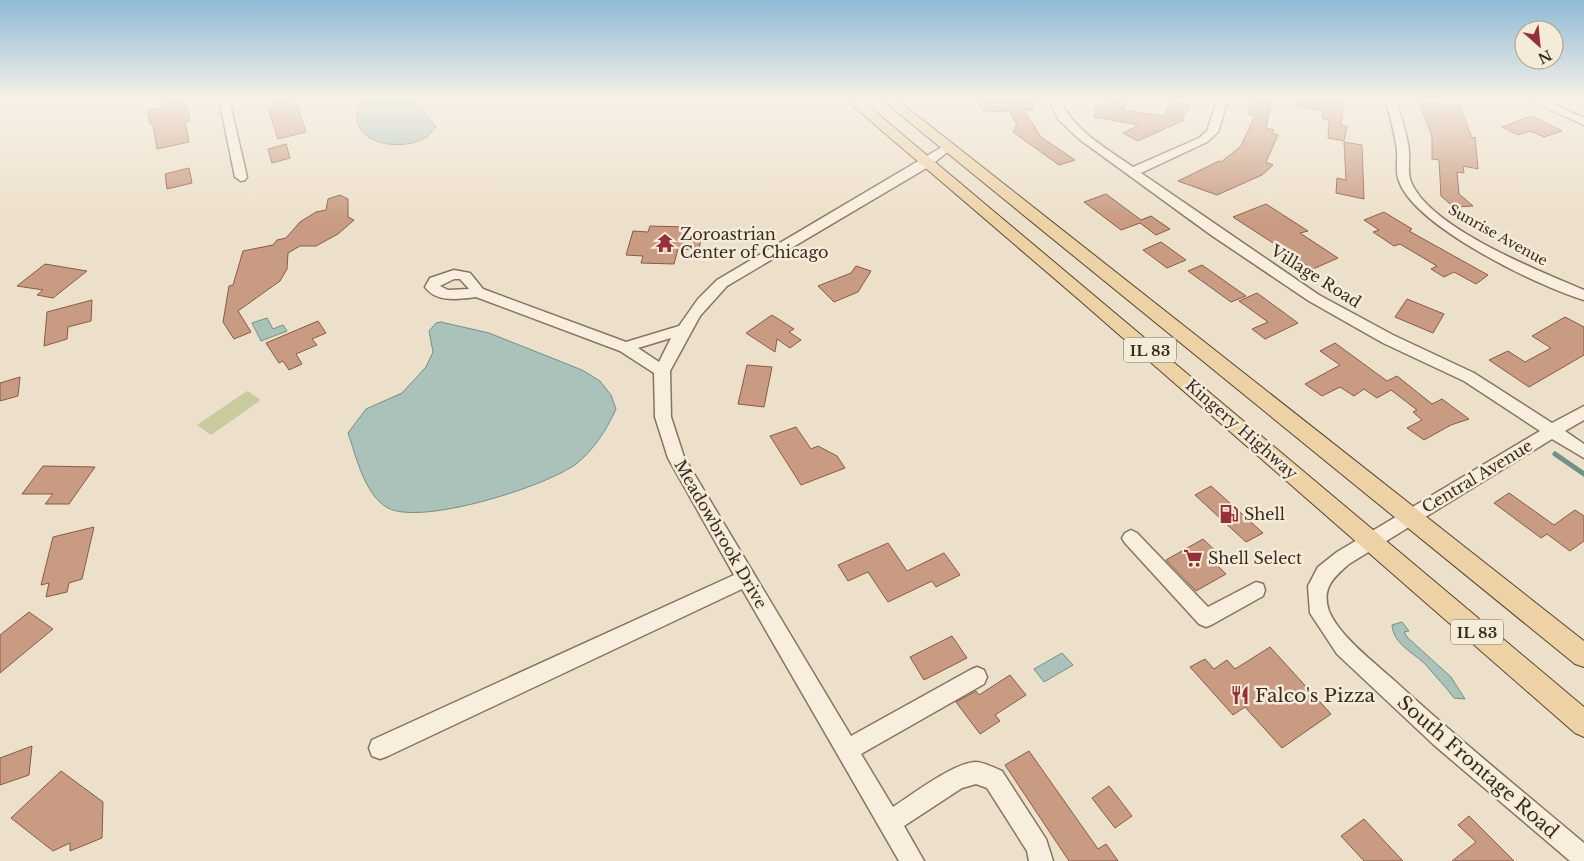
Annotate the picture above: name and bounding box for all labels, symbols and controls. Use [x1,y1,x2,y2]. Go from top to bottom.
north arrow [1514,20,1564,70]
text: N [1535,46,1555,68]
street label: Sunrise Avenue [1445,200,1551,270]
place label: Zoroastrian Center of Chicago [680,224,828,262]
temple icon: Zoroastrian Center of Chicago [654,232,676,254]
street label: Village Road [1266,240,1365,312]
road number: IL 83 [1124,338,1176,362]
street label: Kingery Highway [1182,375,1303,484]
street label: Central Avenue [1418,435,1536,517]
street label: Meadowbrook Drive [670,456,772,612]
fuel station icon: Shell [1218,503,1240,525]
place label: Shell [1244,504,1285,524]
supermarket icon: Shell Select [1182,547,1204,569]
place label: Shell Select [1208,548,1302,568]
road number: IL 83 [1451,620,1503,644]
restaurant icon: Falco's Pizza [1229,684,1251,706]
place label: Falco's Pizza [1255,684,1376,707]
street label: South Frontage Road [1393,691,1563,843]

